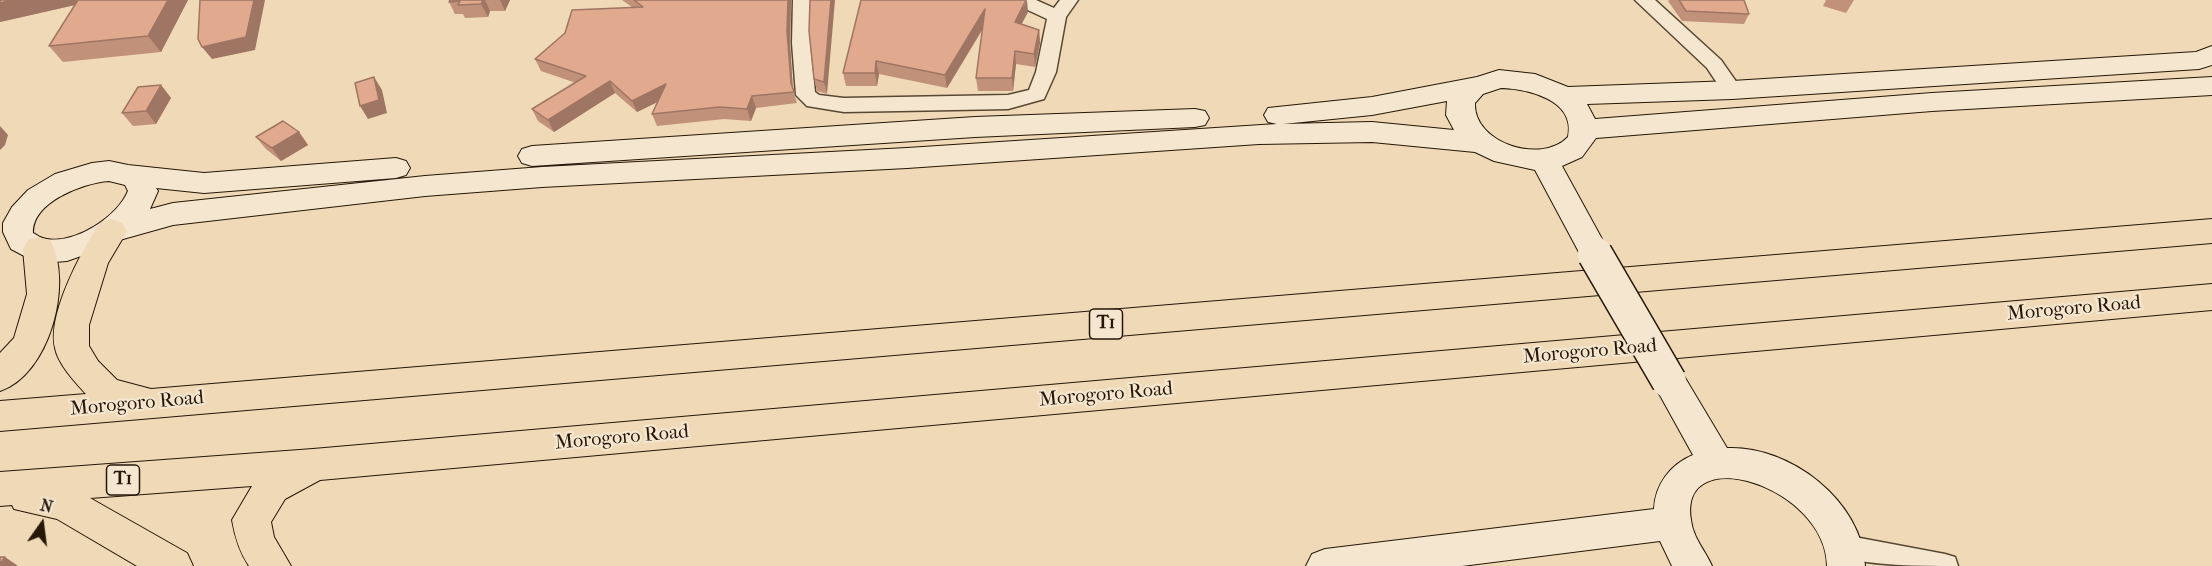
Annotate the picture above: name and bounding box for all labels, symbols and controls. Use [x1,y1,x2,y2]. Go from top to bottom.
street label: Morogoro Road [2006,291,2142,327]
road number: T1 [1090,309,1122,339]
street label: Morogoro Road [1522,334,1658,370]
street label: Morogoro Road [1038,377,1174,413]
street label: Morogoro Road [69,386,205,422]
street label: Morogoro Road [554,420,690,456]
road number: T1 [106,465,140,495]
north arrow [12,494,72,554]
text: N [38,495,55,517]

